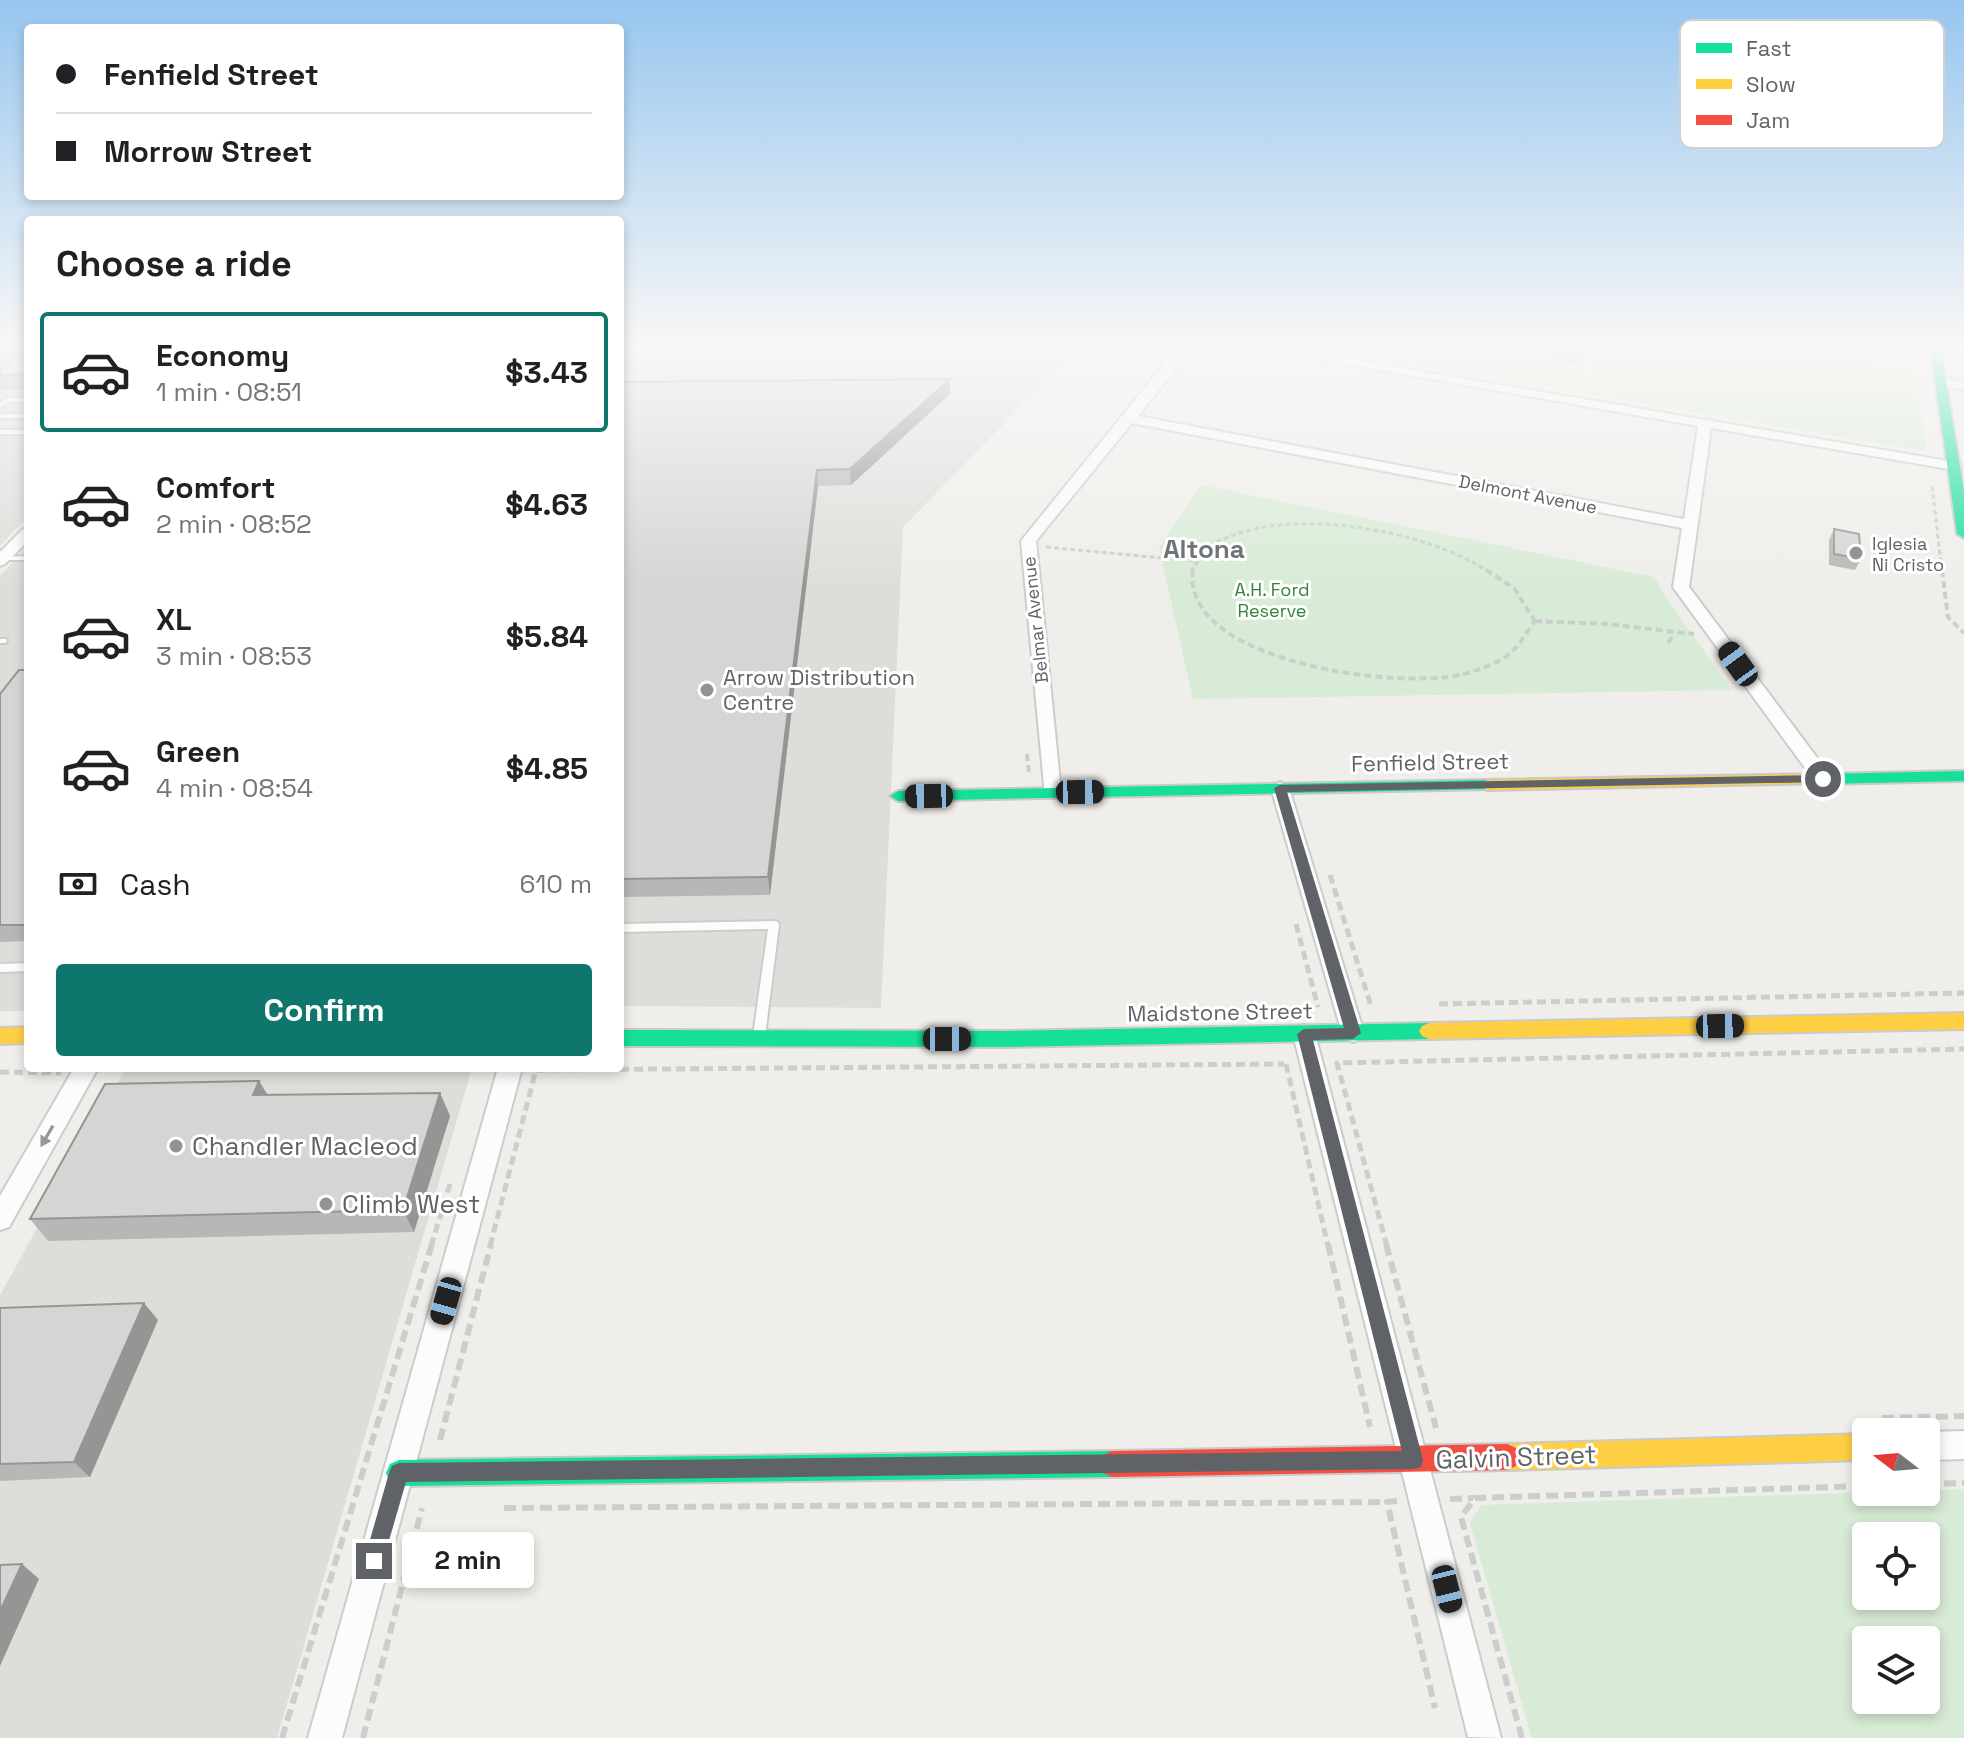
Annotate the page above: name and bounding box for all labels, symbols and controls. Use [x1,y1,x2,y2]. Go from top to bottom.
legend [1680,20,1944,148]
text: Fast [1746,34,1792,62]
text: Fenfield Street [104,55,319,94]
text: Slow [1746,70,1796,98]
text: Jam [1746,106,1790,134]
text: Morrow Street [104,132,313,171]
text: Choose a ride [56,241,292,287]
icon: car [60,336,132,408]
text: Economy [156,336,289,375]
text: $3.43 [505,353,588,392]
text: 1 min · 08:51 [156,375,302,409]
icon: car [60,468,132,540]
text: Comfort [156,468,275,507]
street label: Delmont Avenue [1457,469,1599,519]
text: $4.63 [505,485,588,524]
text: 2 min · 08:52 [156,507,312,541]
district label: Altona [1163,532,1245,566]
place label: Iglesia Ni Cristo [1872,532,1944,576]
marker: Iglesia Ni Cristo [1847,544,1865,562]
street label: Belmar Avenue [1017,555,1053,685]
park label: A.H. Ford Reserve [1234,578,1310,622]
icon: car [60,600,132,672]
text: XL [156,600,192,639]
text: $5.84 [506,617,588,656]
car [1714,638,1762,690]
text: 3 min · 08:53 [156,639,312,673]
place label: Arrow Distribution Centre [723,663,915,716]
marker: Arrow Distribution Centre [698,681,716,699]
icon: car [60,732,132,804]
text: Green [156,732,240,771]
street label: Fenfield Street [1351,747,1509,777]
text: $4.85 [506,749,588,788]
route start [1805,761,1841,797]
text: 4 min · 08:54 [156,771,313,805]
car [1056,780,1104,804]
car [905,784,953,808]
icon: cash [56,862,100,906]
text: Cash [120,865,191,904]
text: 610 m [520,867,592,901]
button: Confirm [56,964,592,1056]
street label: Maidstone Street [1127,996,1313,1028]
car [1696,1014,1744,1038]
car [923,1027,971,1051]
one-way arrow [40,1125,54,1147]
place label: Chandler Macleod [192,1129,418,1163]
marker: Chandler Macleod [167,1137,185,1155]
place label: Climb West [342,1187,480,1221]
marker: Climb West [317,1195,335,1213]
car [428,1275,464,1327]
north arrow [1852,1418,1940,1506]
map controls [1852,1418,1940,1714]
street label: Galvin Street [1435,1437,1597,1477]
button: locate [1852,1522,1940,1610]
callout: 2 min [402,1533,534,1589]
route end [356,1543,392,1579]
text: 2 min [434,1543,502,1577]
car [1430,1563,1464,1615]
button: layers [1852,1626,1940,1714]

